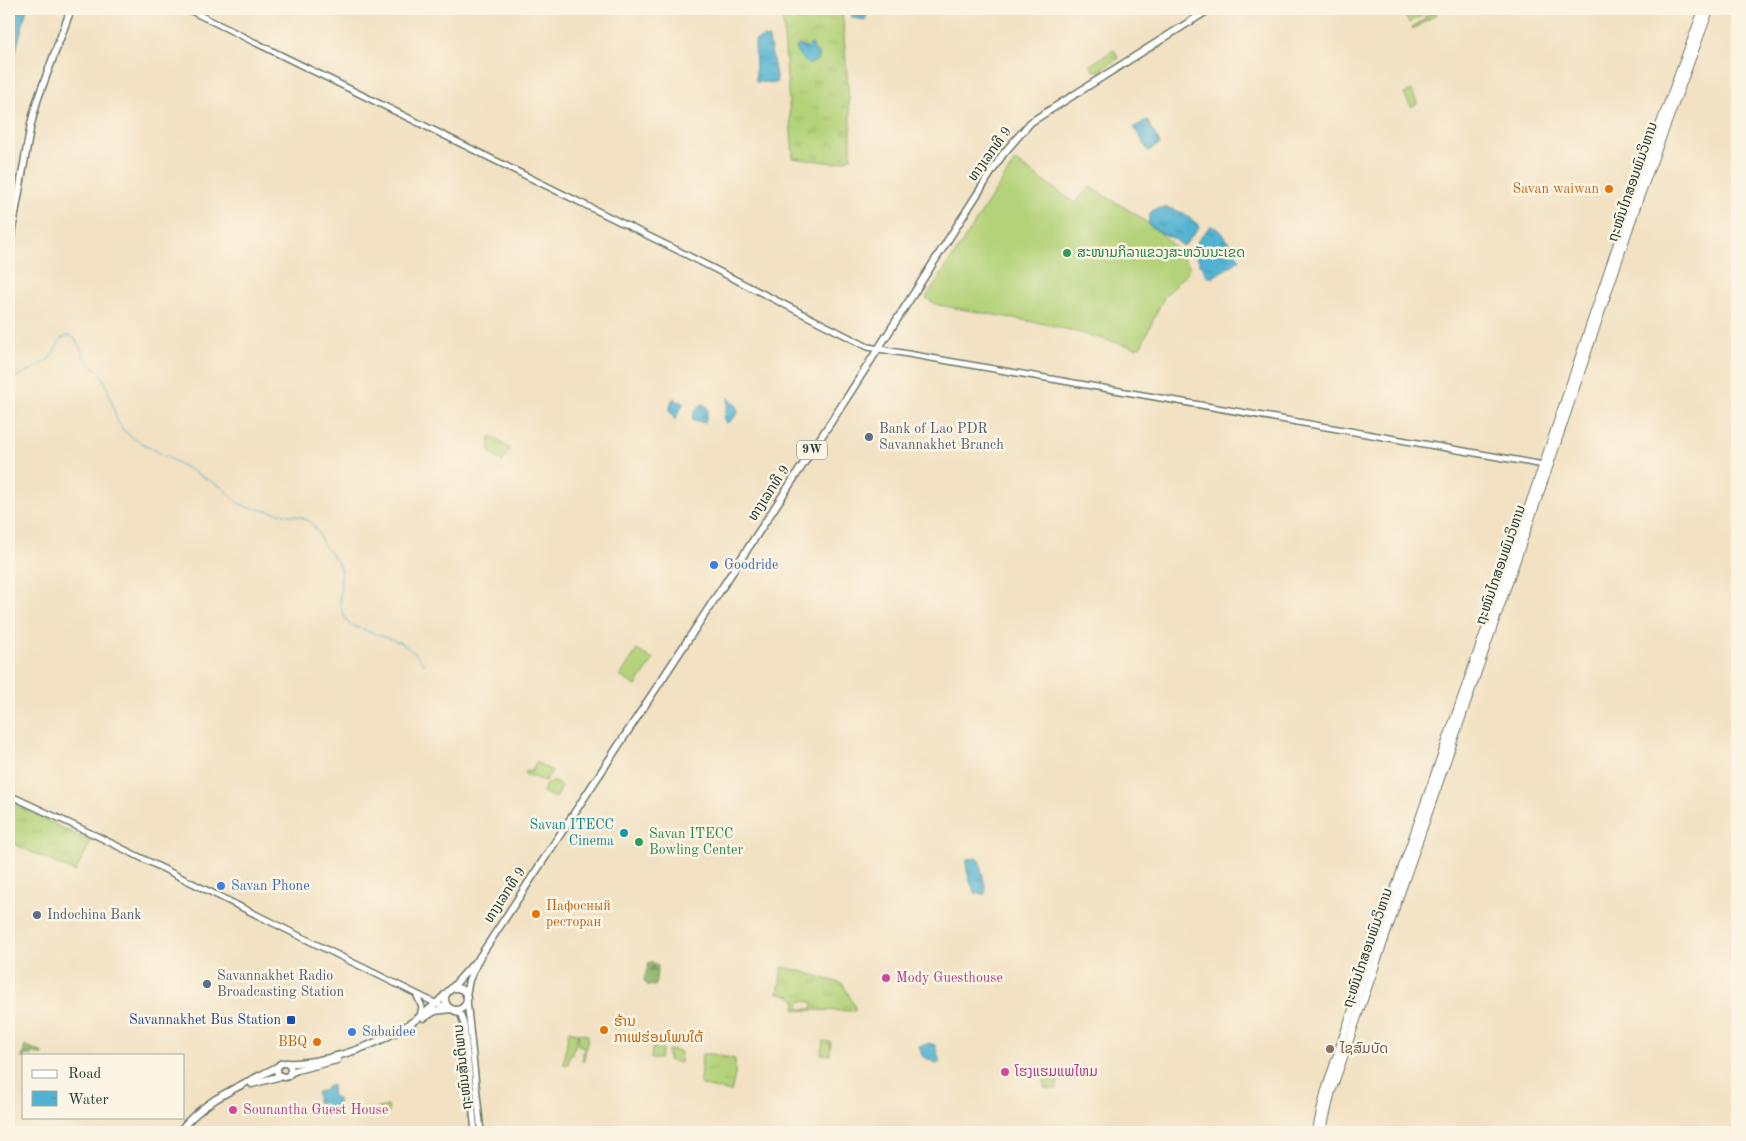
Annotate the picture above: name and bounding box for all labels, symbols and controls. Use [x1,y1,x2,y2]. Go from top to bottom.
street label: ຖະໜົນໄກສອນພົມວິຫານ [1605,120,1660,244]
street label: ທາງເລກທີ 9 [965,124,1014,184]
place label: Savan waiwan [1512,182,1599,196]
marker: Savan waiwan [1603,183,1615,195]
place label: ສະໜາມກິລາແຂວງສະຫວັນນະເຂດ [1077,245,1245,260]
marker: ສະໜາມກິລາແຂວງສະຫວັນນະເຂດ [1061,247,1073,259]
place label: Bank of Lao PDR Savannakhet Branch [879,422,1004,452]
marker: Bank of Lao PDR Savannakhet Branch [863,431,875,443]
road number: 9W [797,440,827,460]
street label: ທາງເລກທີ 9 [745,462,792,523]
street label: ຖະໜົນໄກສອນພົມວິຫານ [1473,503,1528,627]
place label: Goodride [724,558,779,572]
marker: Goodride [708,559,720,571]
place label: Savan ITECC Cinema [530,818,614,848]
marker: Savan ITECC Cinema [618,827,630,839]
place label: Savan ITECC Bowling Center [649,827,744,857]
marker: Savan ITECC Bowling Center [633,836,645,848]
street label: ທາງເລກທີ 9 [481,864,528,925]
place label: Savan Phone [231,879,310,893]
marker: Savan Phone [215,880,227,892]
street label: ຖະໜົນໄກສອນພົມວິຫານ [1340,886,1395,1010]
place label: Пафосный ресторан [546,899,611,929]
place label: Indochina Bank [47,908,142,922]
marker: Пафосный ресторан [530,908,542,920]
marker: Indochina Bank [31,909,43,921]
place label: Savannakhet Radio Broadcasting Station [217,969,345,999]
place label: Mody Guesthouse [896,971,1003,985]
marker: Mody Guesthouse [880,972,892,984]
marker: Savannakhet Radio Broadcasting Station [201,978,213,990]
place label: Savannakhet Bus Station [129,1013,281,1027]
marker: Savannakhet Bus Station [285,1014,297,1026]
place label: ຮ້ານ ກາເຟຮ່ອມໂພນໃຕ້ [614,1014,703,1045]
street label: ຖະໜົນສັນຕິພາບ [451,1024,474,1111]
marker: ຮ້ານ ກາເຟຮ່ອມໂພນໃຕ້ [598,1024,610,1036]
place label: Sabaidee [362,1025,416,1039]
marker: Sabaidee [346,1026,358,1038]
place label: BBQ [278,1035,307,1049]
marker: BBQ [311,1036,323,1048]
place label: ໄຊສົມບັດ [1339,1041,1388,1056]
marker: ໄຊສົມບັດ [1324,1043,1336,1055]
legend [22,1054,185,1118]
place label: ໂຮງແຮມແພໄຫມ [1014,1064,1098,1079]
marker: ໂຮງແຮມແພໄຫມ [999,1066,1011,1078]
text: Road [68,1067,102,1082]
text: Water [68,1093,109,1108]
place label: Sounantha Guest House [243,1103,388,1117]
marker: Sounantha Guest House [227,1104,239,1116]

